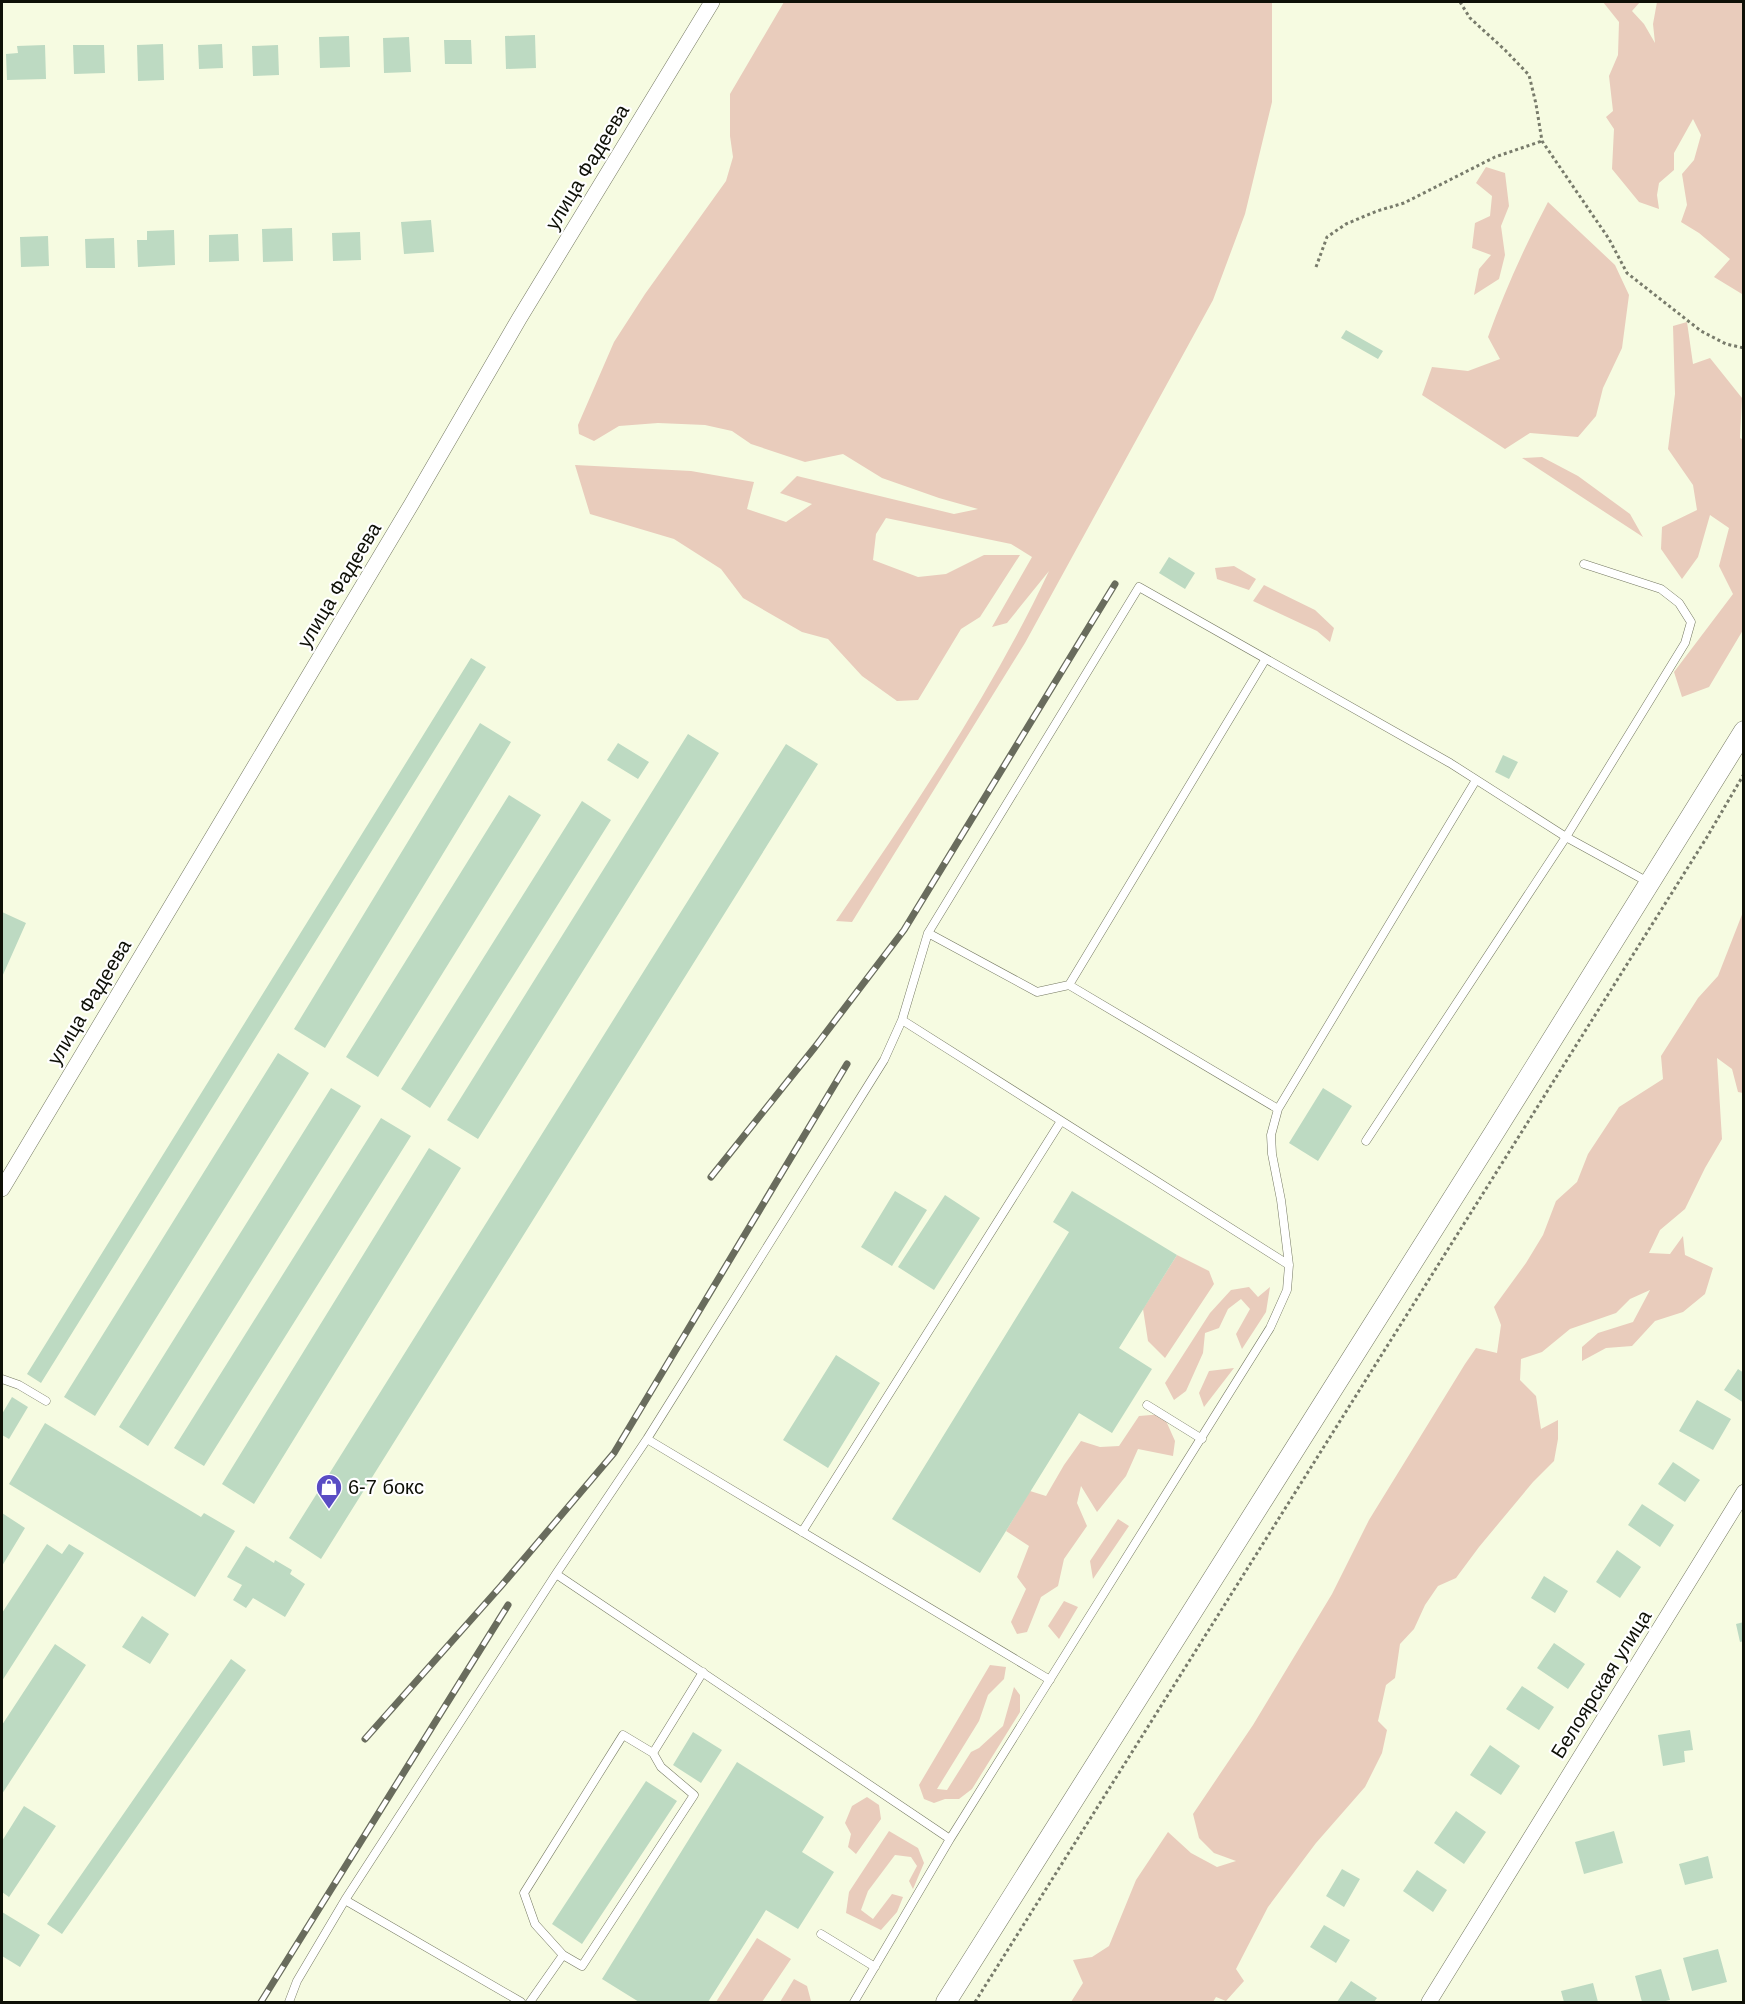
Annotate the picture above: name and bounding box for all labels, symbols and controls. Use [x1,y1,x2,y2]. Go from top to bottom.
street label: улица Фадеева [541,100,634,234]
street label: улица Фадеева [293,518,386,652]
street label: улица Фадеева [43,935,136,1069]
shop icon: 6-7 бокс [314,1472,344,1510]
place label: 6-7 бокс [348,1476,424,1498]
street label: Белоярская улица [1547,1605,1656,1762]

